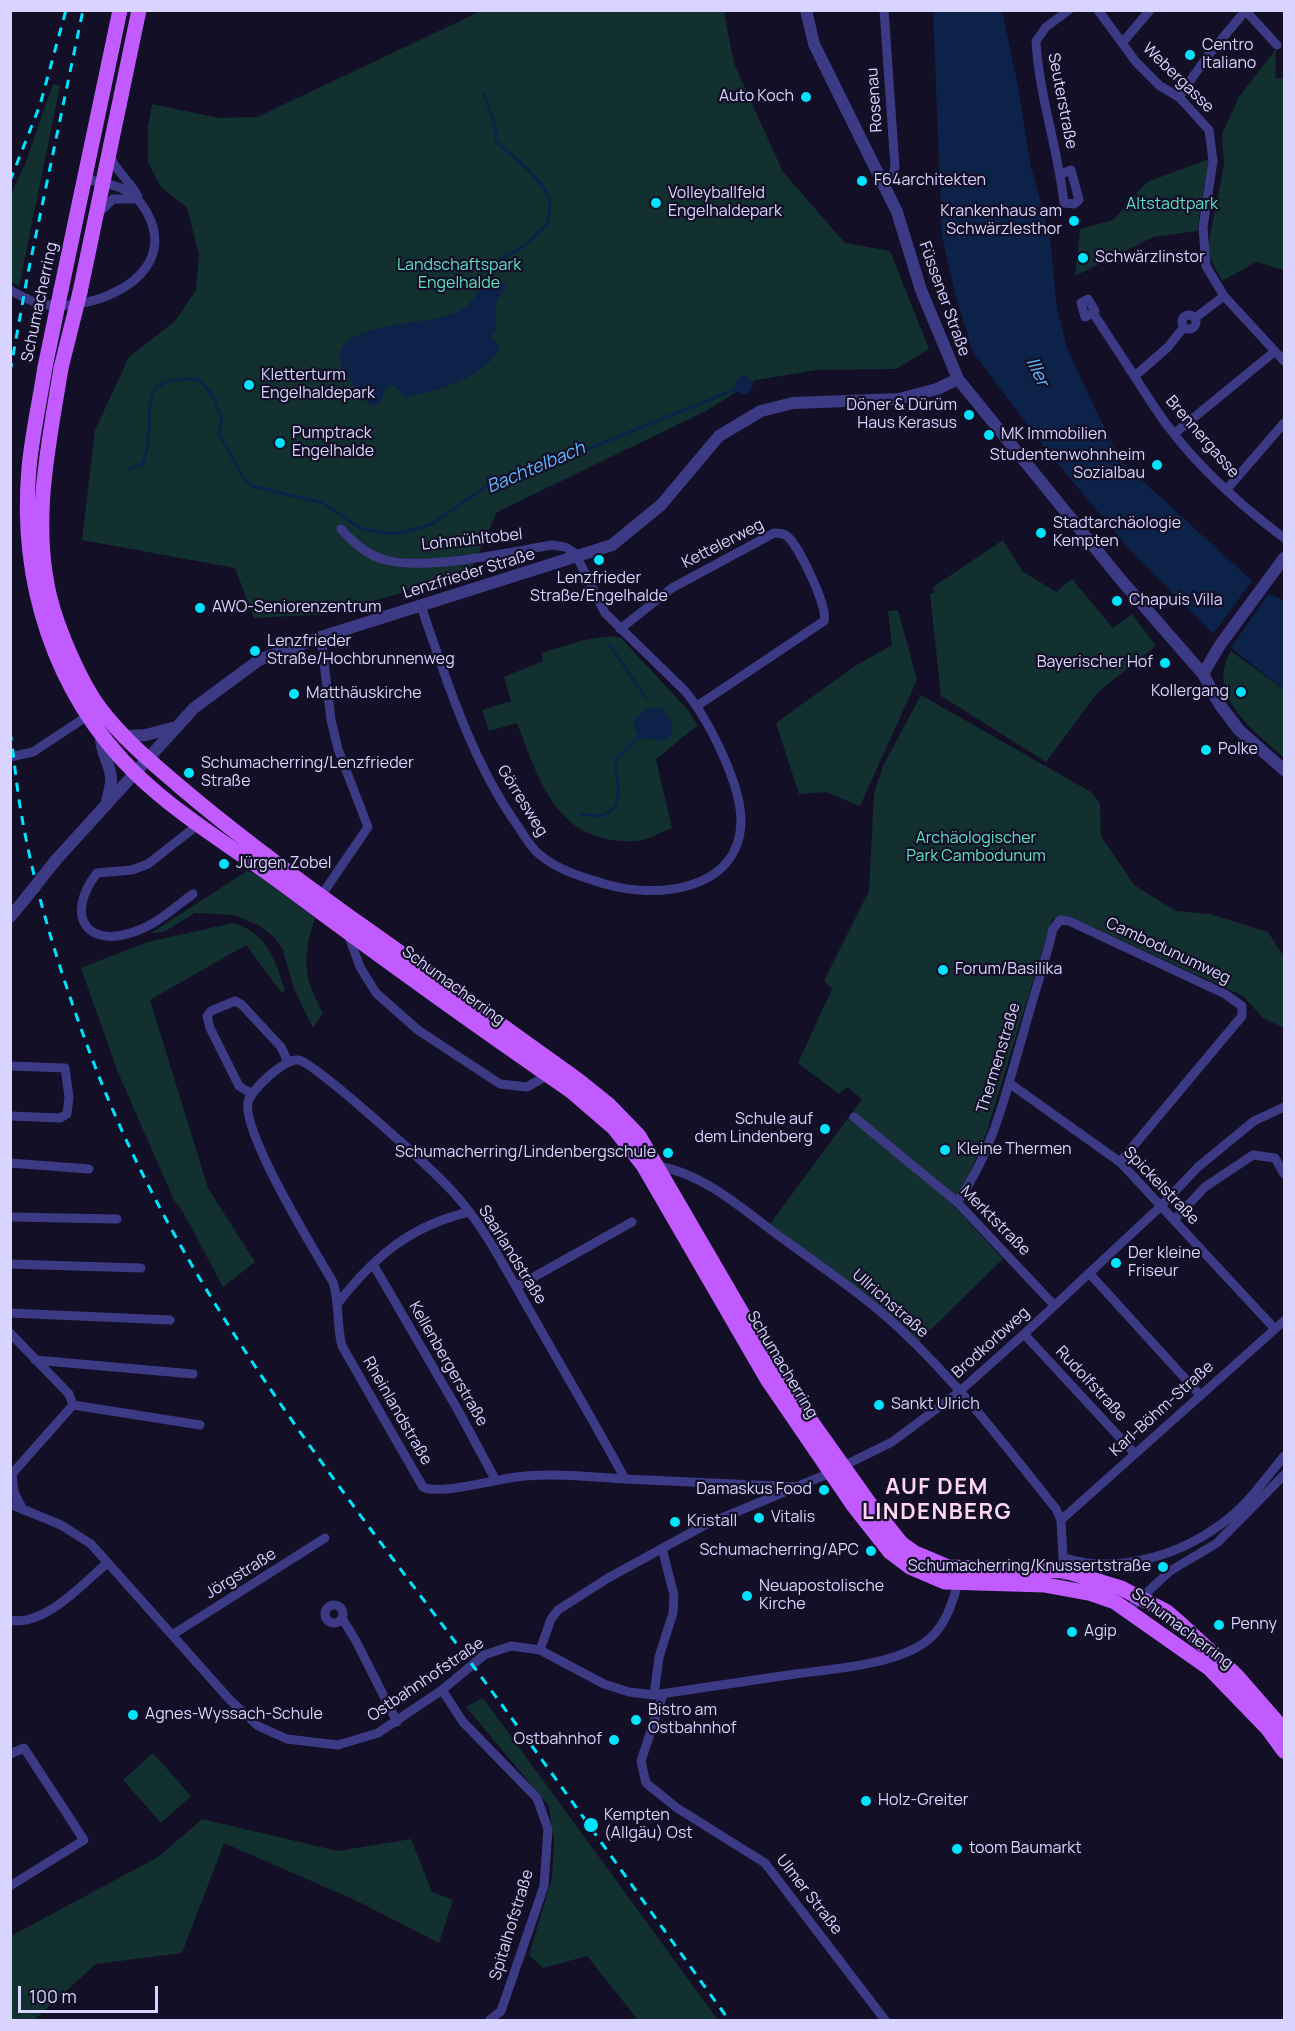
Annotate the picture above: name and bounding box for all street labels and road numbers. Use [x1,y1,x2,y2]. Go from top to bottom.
street label: Webergasse [1138,39,1218,117]
street label: Seuterstraße [1043,51,1081,151]
street label: Rosenau [863,67,887,133]
street label: Füssener Straße [914,239,974,359]
street label: Schumacherring [18,240,62,364]
street label: Brennergasse [1161,392,1243,482]
street label: Kettelerweg [679,515,767,573]
street label: Lohmühltobel [420,525,524,555]
street label: Lenzfrieder Straße [401,545,537,603]
street label: Görresweg [493,762,551,840]
street label: Cambodunumweg [1103,914,1233,988]
street label: Schumacherring [398,942,508,1030]
street label: Thermenstraße [973,1001,1025,1115]
street label: Spickelstraße [1119,1143,1203,1229]
street label: Merktstraße [956,1182,1034,1260]
street label: Saarlandstraße [474,1202,550,1308]
street label: Ullrichstraße [848,1266,932,1342]
street label: Kellenbergerstraße [404,1298,492,1430]
street label: Brodkorbweg [948,1303,1034,1383]
street label: Schumacherring [742,1308,822,1422]
street label: Rudolfstraße [1051,1342,1131,1426]
street label: Rheinlandstraße [358,1353,436,1469]
street label: Karl-Böhm-Straße [1106,1357,1218,1461]
street label: Jörgstraße [202,1545,280,1603]
street label: Schumacherring [1127,1585,1237,1673]
street label: Ostbahnhofstraße [364,1634,488,1726]
street label: Ulmer Straße [772,1851,846,1939]
street label: Spitalhofstraße [486,1867,538,1983]

